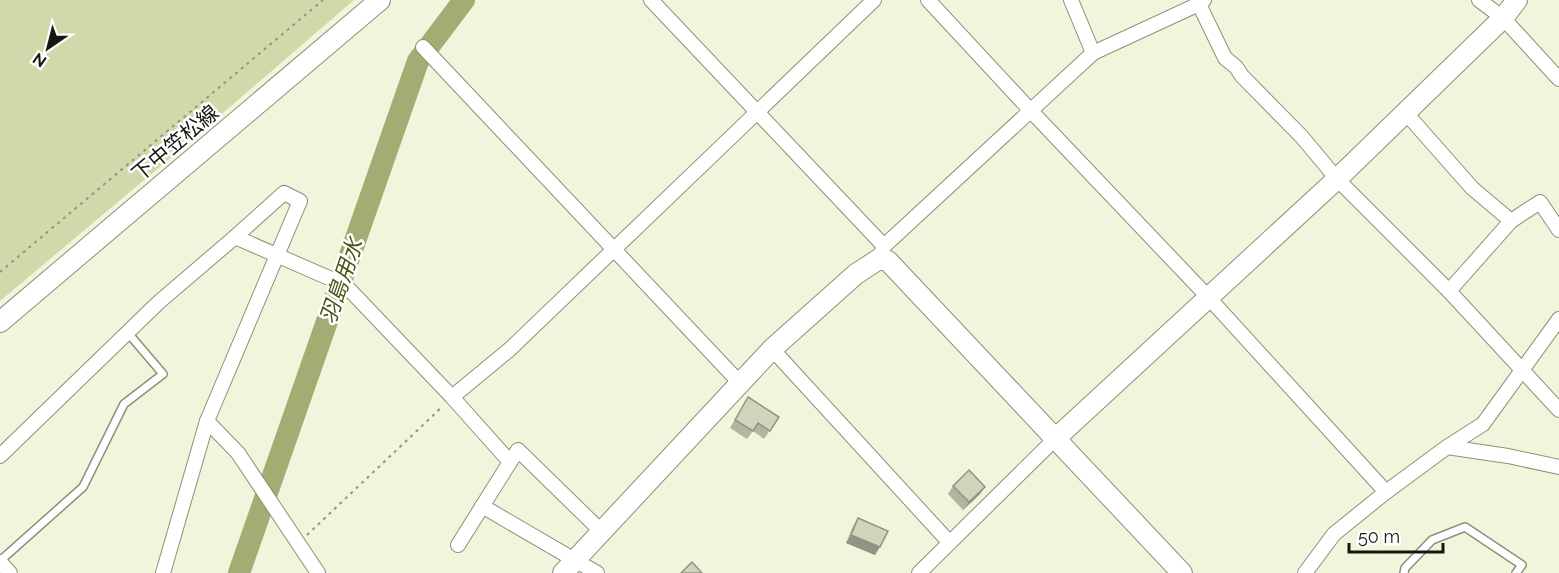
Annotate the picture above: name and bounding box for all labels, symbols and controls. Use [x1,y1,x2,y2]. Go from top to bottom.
north arrow [18,18,78,78]
text: N [29,49,50,71]
street label: 下中笠松線 [127,100,223,186]
water label: 羽島用水 [314,233,368,327]
scale bar [1349,516,1444,554]
text: 50 m [1358,526,1400,547]

